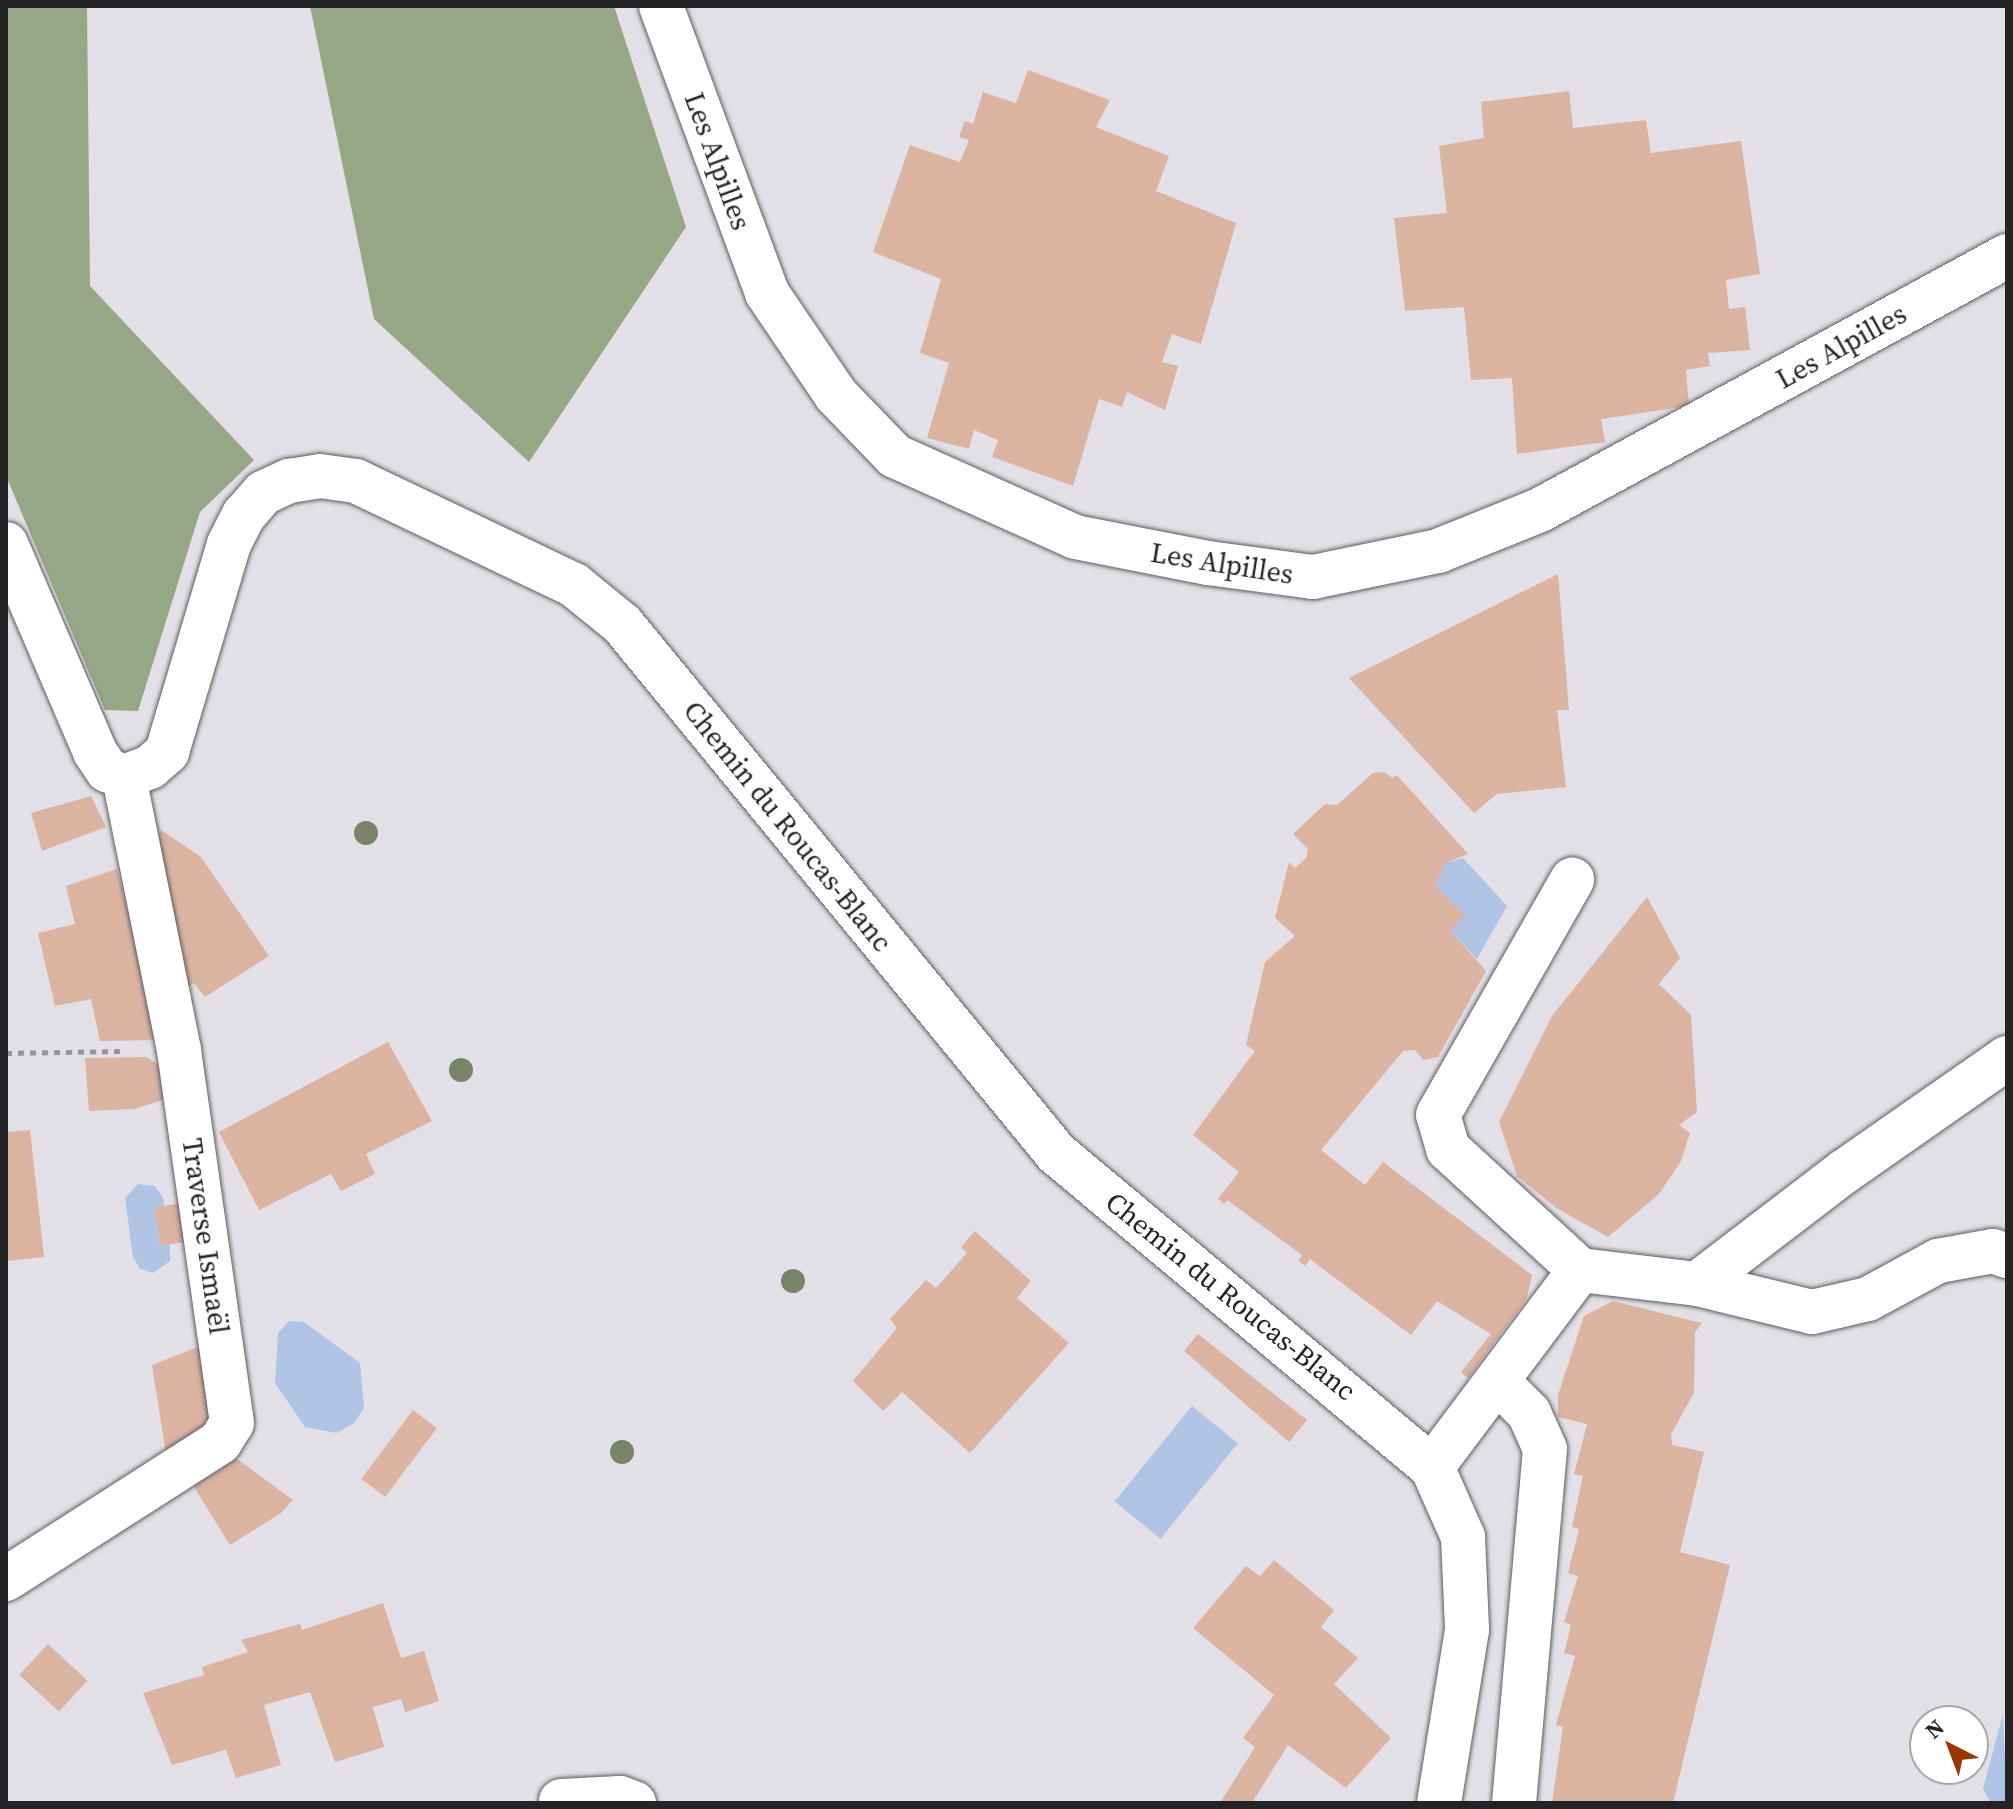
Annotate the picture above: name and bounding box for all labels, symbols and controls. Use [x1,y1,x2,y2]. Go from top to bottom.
street label: Les Alpilles [678,88,758,234]
street label: Les Alpilles [1770,296,1912,396]
street label: Les Alpilles [1148,535,1296,591]
street label: Chemin du Roucas-Blanc [677,694,899,958]
street label: Traverse Ismaël [176,1136,236,1336]
street label: Chemin du Roucas-Blanc [1099,1185,1363,1407]
north arrow [1909,1705,1989,1785]
text: N [1918,1712,1950,1745]

